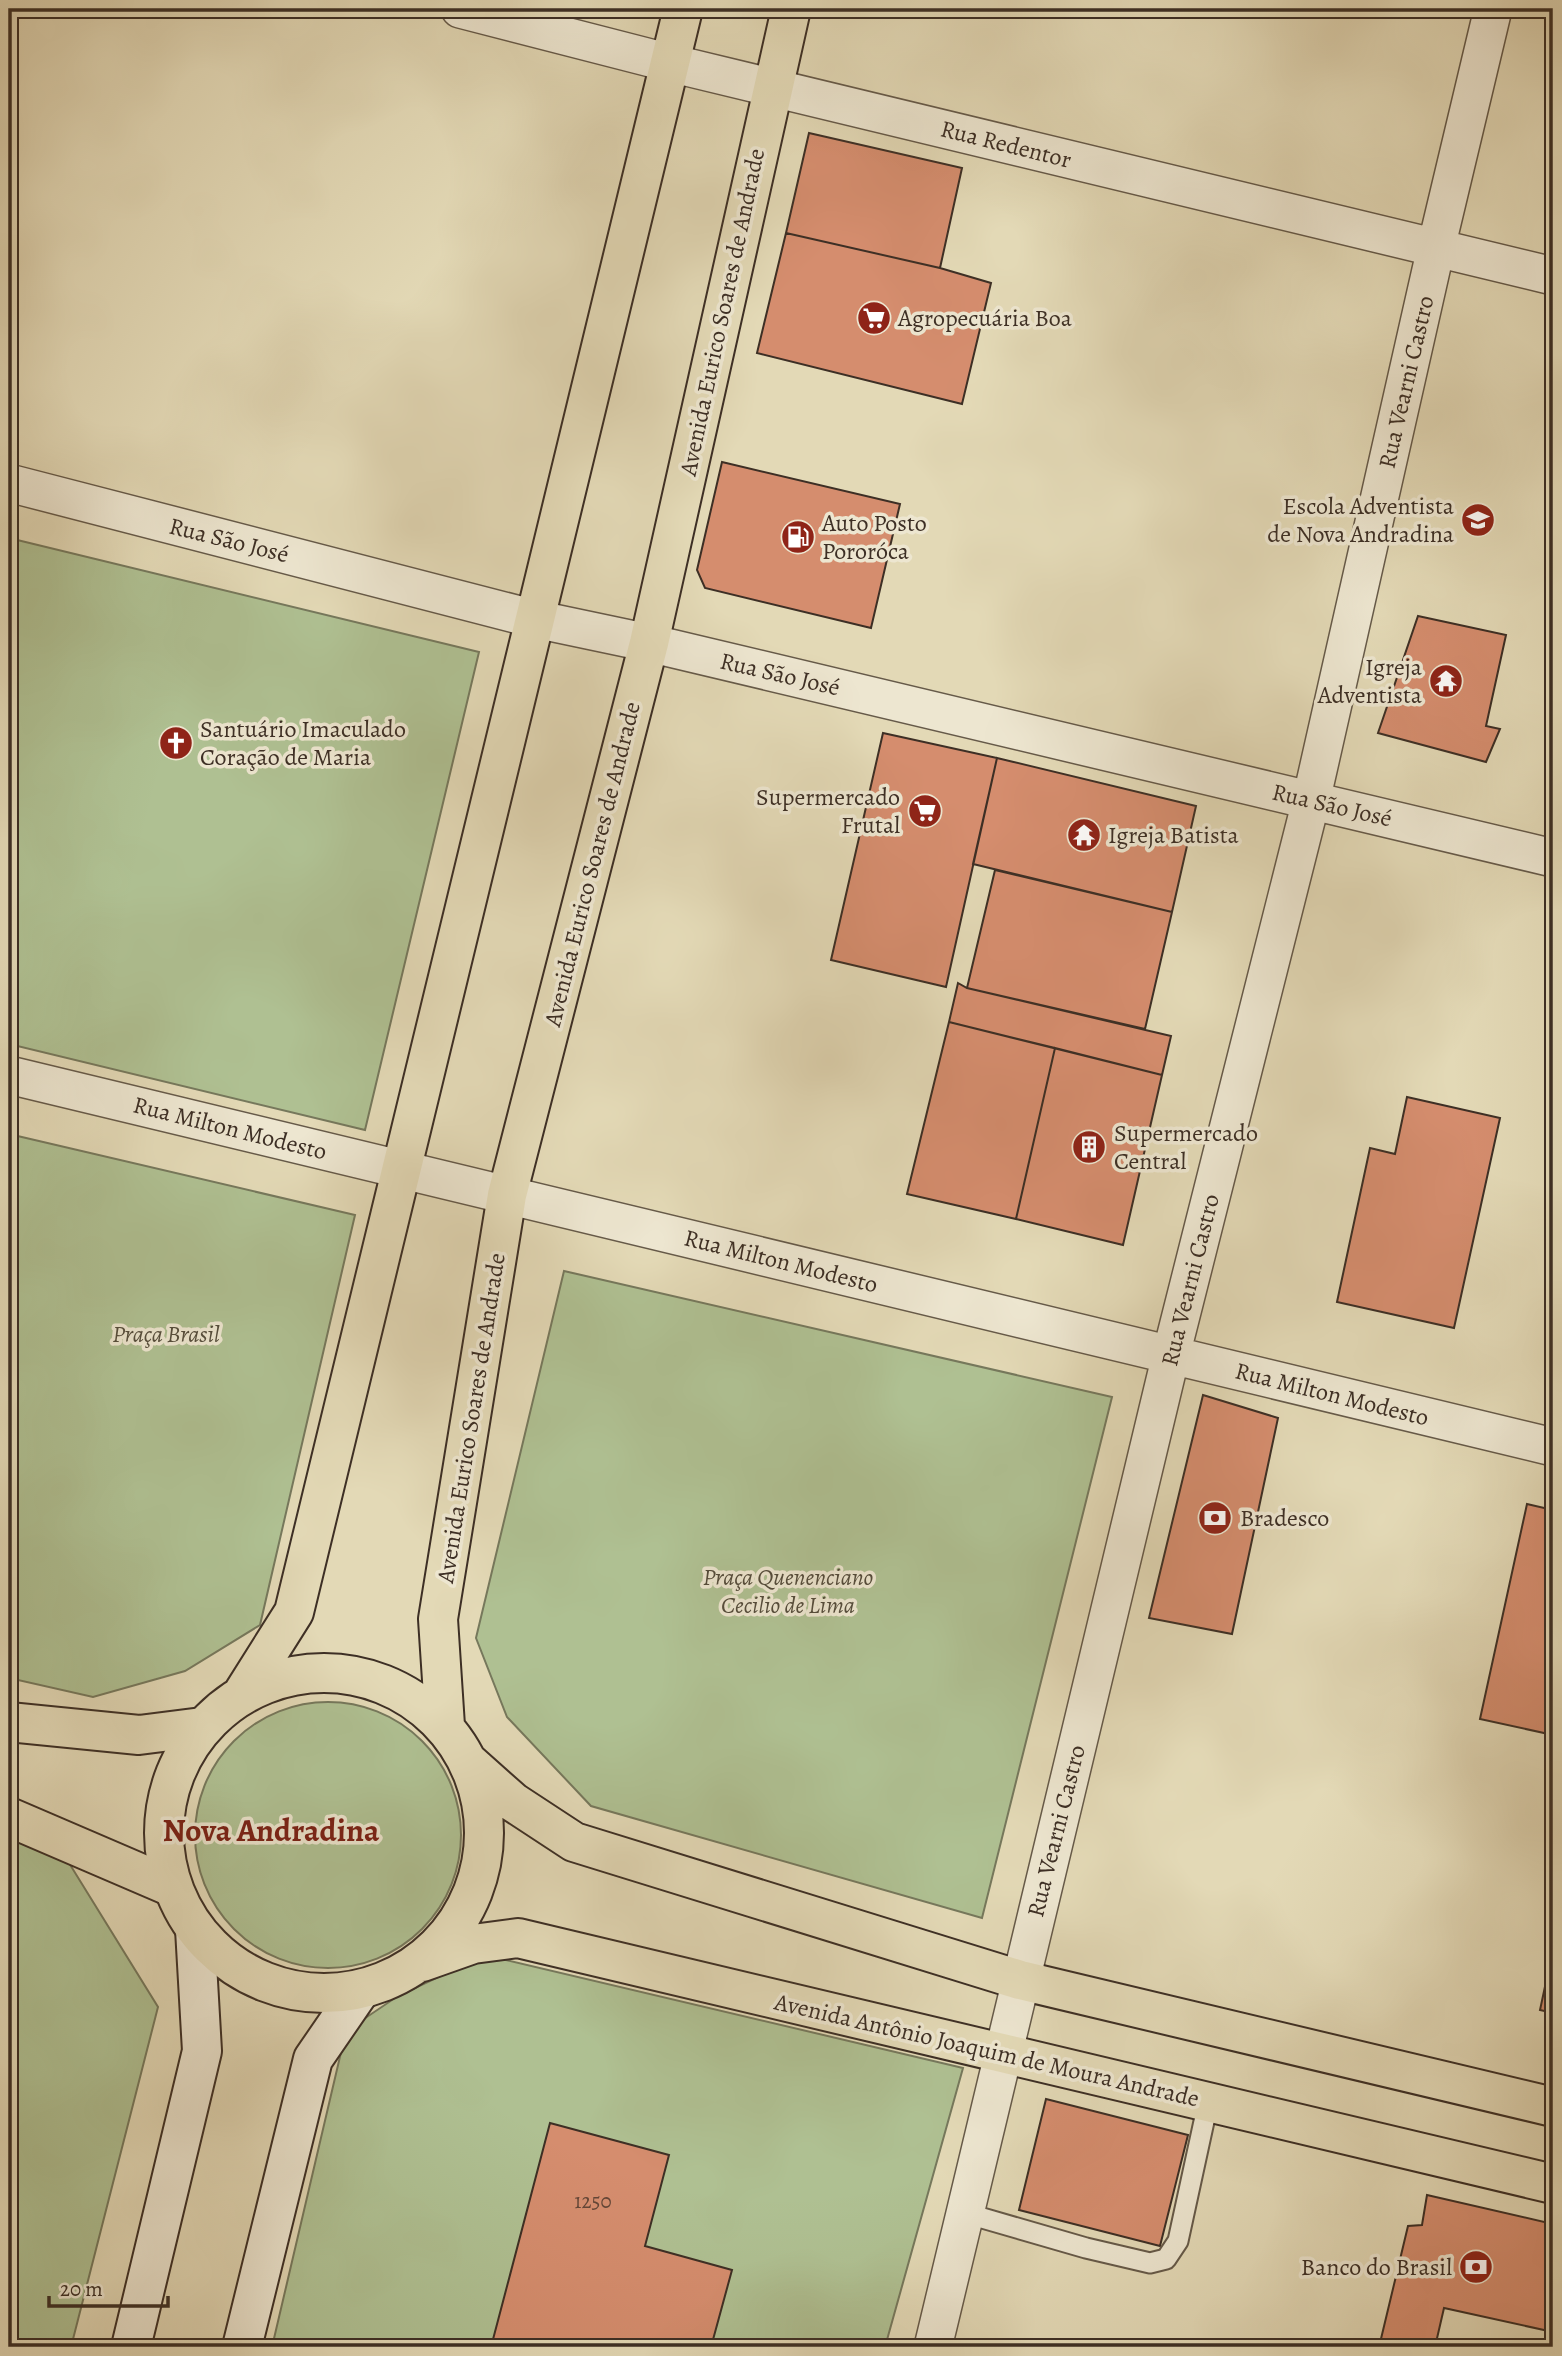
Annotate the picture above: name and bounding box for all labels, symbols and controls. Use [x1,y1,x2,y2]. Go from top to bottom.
street label: Rua Redentor [937,112,1075,176]
street label: Avenida Eurico Soares de Andrade [671,145,772,480]
street label: Rua Vearni Castro [1371,293,1441,471]
supermarket icon: Agropecuária Boa [855,299,893,337]
place label: Agropecuária Boa [897,302,1073,334]
place label: Escola Adventista de Nova Andradina [1267,490,1455,550]
school or university icon: Escola Adventista de Nova Andradina [1459,501,1497,539]
place label: Auto Posto Pororóca [821,507,927,567]
street label: Rua São José [166,510,292,570]
fuel station icon: Auto Posto Pororóca [779,518,817,556]
street label: Rua São José [717,645,843,703]
place label: Igreja Adventista [1317,651,1423,711]
temple icon: Igreja Adventista [1427,662,1465,700]
street label: Avenida Eurico Soares de Andrade [536,698,648,1031]
place label: Santuário Imaculado Coração de Maria [200,713,406,773]
church icon: Santuário Imaculado Coração de Maria [157,724,195,762]
street label: Rua São José [1269,776,1395,834]
place label: Supermercado Frutal [756,781,900,841]
supermarket icon: Supermercado Frutal [906,792,944,830]
temple icon: Igreja Batista [1065,816,1103,854]
place label: Igreja Batista [1108,819,1240,851]
street label: Rua Milton Modesto [130,1088,330,1168]
place label: Supermercado Central [1114,1117,1258,1177]
building icon: Supermercado Central [1070,1128,1108,1166]
street label: Rua Vearni Castro [1153,1191,1227,1369]
street label: Rua Milton Modesto [681,1221,881,1301]
street label: Avenida Eurico Soares de Andrade [429,1251,513,1586]
park label: Praça Brasil [112,1318,220,1350]
street label: Rua Milton Modesto [1232,1354,1432,1434]
bank icon: Bradesco [1196,1499,1234,1537]
place label: Bradesco [1240,1502,1329,1534]
park label: Praça Quenenciano Cecilio de Lima [703,1561,873,1621]
street label: Rua Vearni Castro [1019,1742,1093,1920]
district label: Nova Andradina [162,1808,380,1852]
street label: Avenida Antônio Joaquim de Moura Andrade [771,1985,1202,2114]
house number: 1250 [574,2187,612,2215]
bank icon: Banco do Brasil [1457,2248,1495,2286]
place label: Banco do Brasil [1301,2251,1452,2283]
scale bar [49,2265,168,2309]
text: 20 m [60,2275,103,2303]

